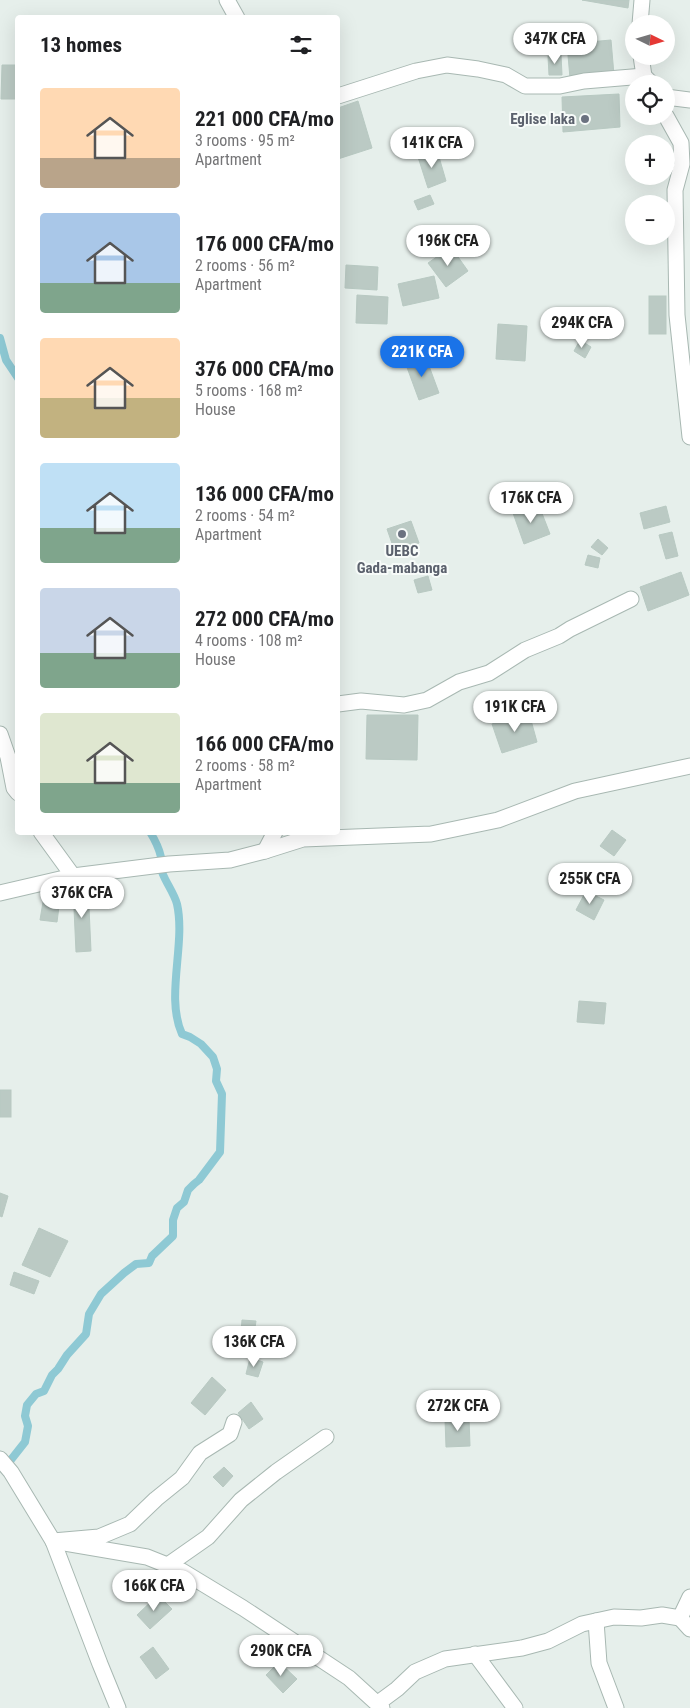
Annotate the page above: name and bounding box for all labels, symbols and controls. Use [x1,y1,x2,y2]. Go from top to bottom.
north arrow [625,15,675,65]
map controls [625,15,675,245]
pin: 347K CFA [503,22,607,65]
text: 347K CFA [524,29,586,48]
icon: filters [287,31,315,59]
text: 13 homes [40,33,122,57]
button: locate [625,75,675,125]
text: 221 000 CFA/mo [195,107,334,131]
icon: home [80,108,140,168]
place label: Eglise laka [510,110,575,128]
marker: Eglise laka [579,113,591,125]
pin: 141K CFA [380,126,484,169]
text: 3 rooms · 95 m² [195,131,295,150]
text: 141K CFA [401,133,463,152]
button: + [625,135,675,185]
text: Apartment [195,150,262,169]
button: − [625,195,675,245]
pin: 196K CFA [396,224,500,267]
text: 196K CFA [417,231,479,250]
text: 176 000 CFA/mo [195,232,334,256]
icon: home [80,233,140,293]
text: 2 rooms · 56 m² [195,256,295,275]
text: Apartment [195,275,262,294]
pin: 294K CFA [530,306,634,349]
text: 294K CFA [551,313,613,332]
pin: 221K CFA [370,336,474,378]
text: 221K CFA [391,342,453,361]
text: 376 000 CFA/mo [195,357,334,381]
icon: home [80,358,140,418]
text: 5 rooms · 168 m² [195,381,303,400]
text: House [195,400,235,419]
text: 136 000 CFA/mo [195,482,334,506]
pin: 176K CFA [479,482,583,524]
icon: home [80,483,140,543]
text: 176K CFA [500,488,562,507]
text: 2 rooms · 54 m² [195,506,295,525]
text: Apartment [195,525,262,544]
marker: UEBC Gada-mabanga [396,528,408,540]
place label: UEBC Gada-mabanga [357,542,447,577]
text: 272 000 CFA/mo [195,607,334,631]
icon: home [80,608,140,668]
text: 4 rooms · 108 m² [195,631,303,650]
text: House [195,650,235,669]
pin: 191K CFA [463,690,567,733]
text: 191K CFA [484,697,546,716]
text: 166 000 CFA/mo [195,732,334,756]
icon: home [80,733,140,793]
text: 2 rooms · 58 m² [195,756,295,775]
text: Apartment [195,775,262,794]
pin: 255K CFA [538,862,642,905]
text: 255K CFA [559,869,621,888]
pin: 376K CFA [30,876,134,919]
text: 376K CFA [51,883,113,902]
pin: 136K CFA [202,1326,306,1368]
text: 136K CFA [223,1332,285,1351]
pin: 272K CFA [406,1390,510,1432]
text: 272K CFA [427,1396,489,1415]
pin: 166K CFA [102,1570,206,1612]
text: 166K CFA [123,1576,185,1595]
pin: 290K CFA [229,1634,333,1677]
text: 290K CFA [250,1641,312,1660]

